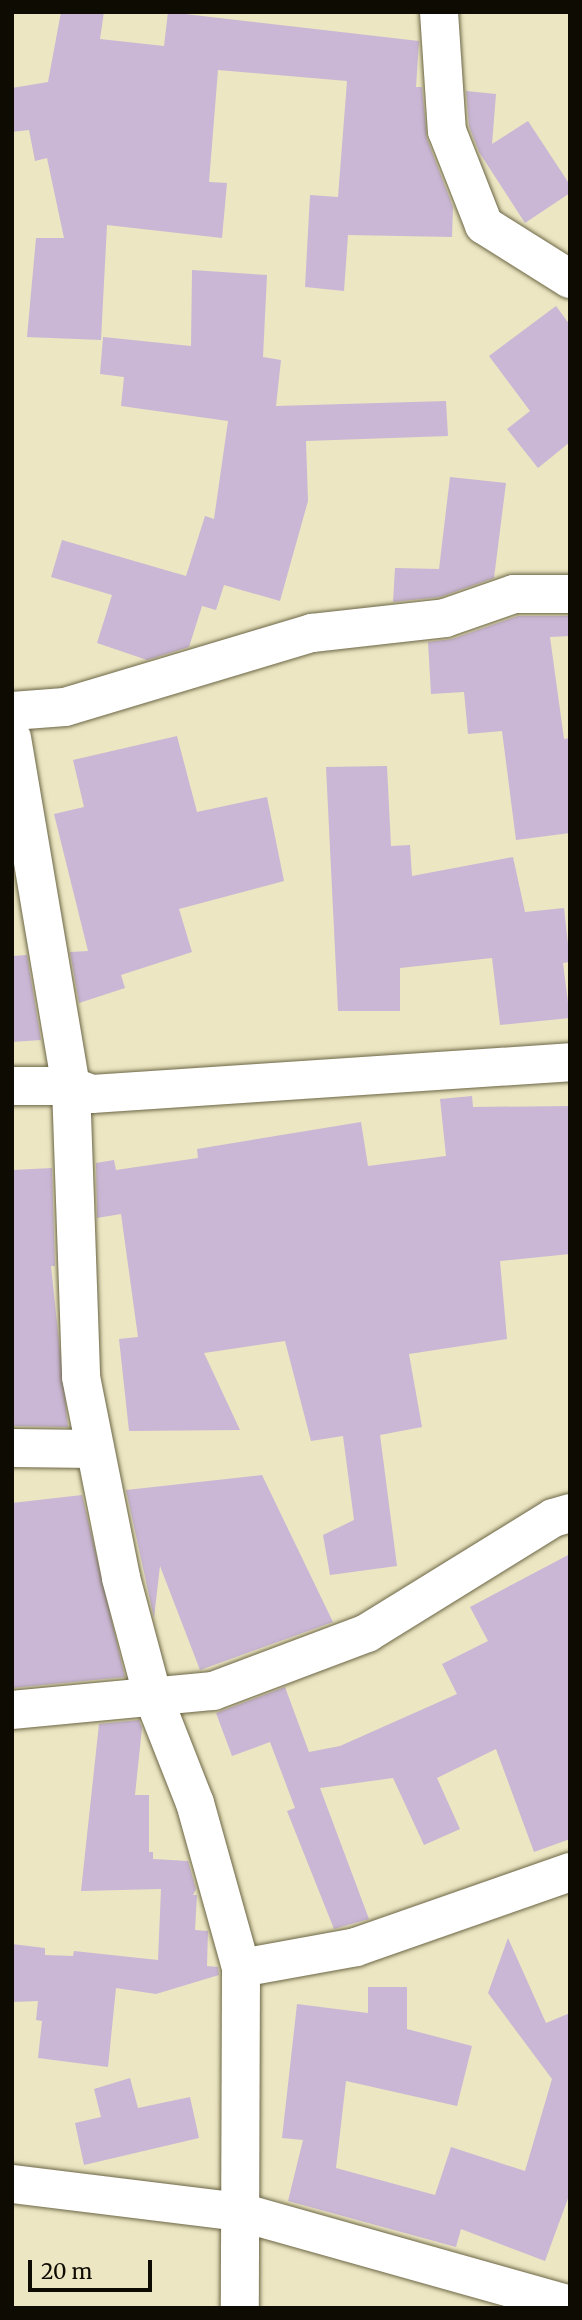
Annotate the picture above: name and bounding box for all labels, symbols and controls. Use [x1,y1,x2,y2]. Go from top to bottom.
scale bar [32,2246,156,2290]
text: 20 m [41,2258,92,2285]

